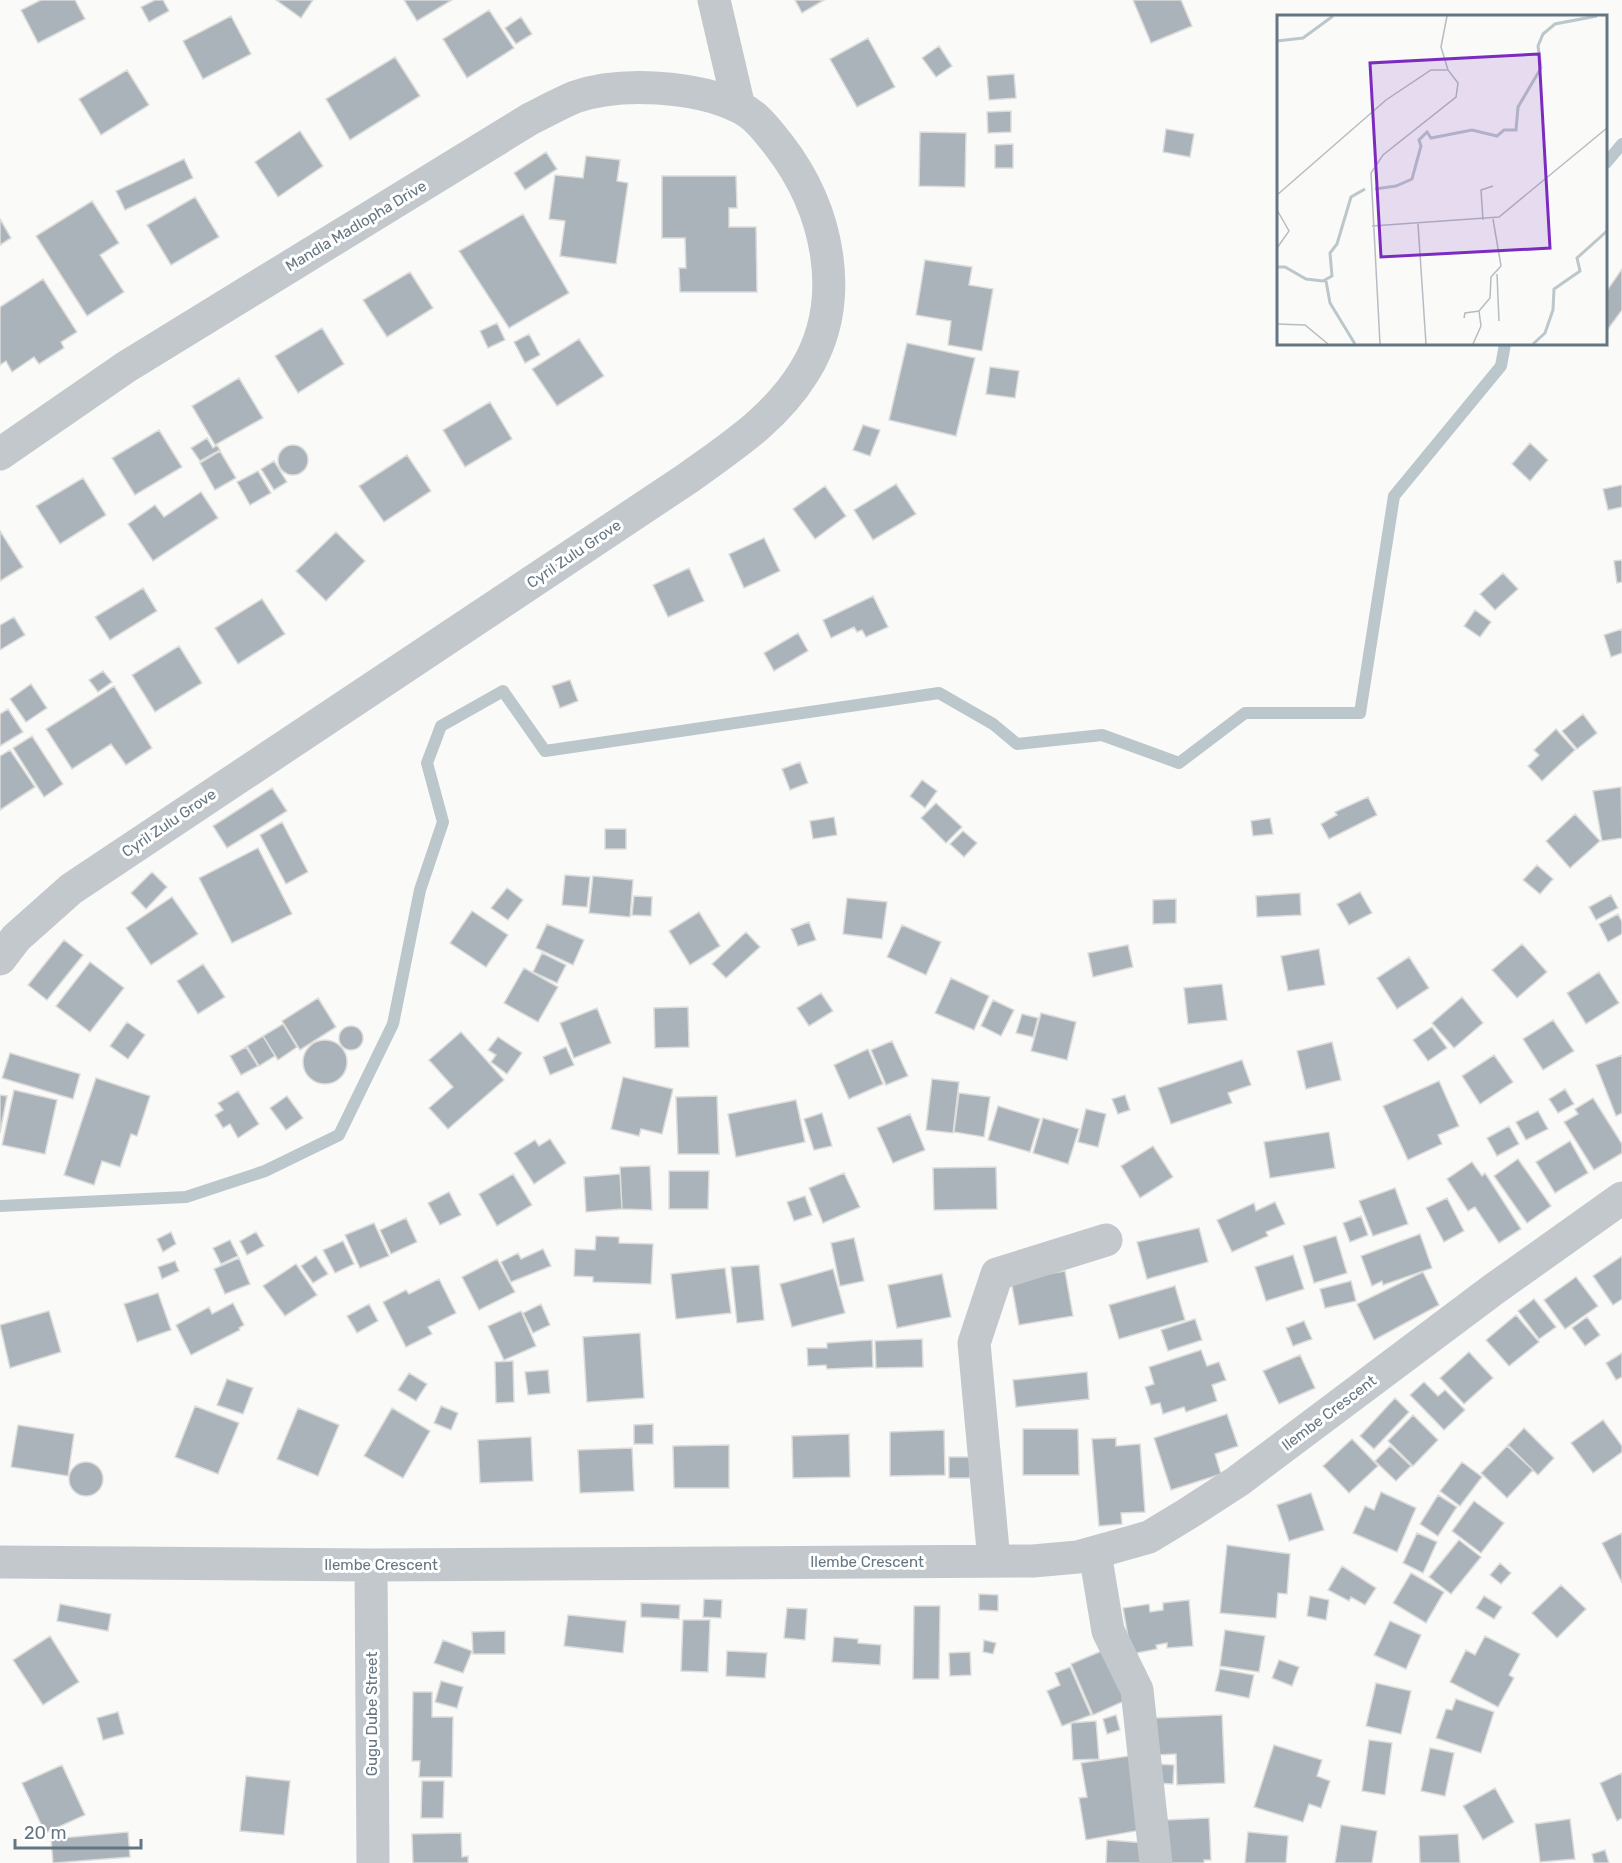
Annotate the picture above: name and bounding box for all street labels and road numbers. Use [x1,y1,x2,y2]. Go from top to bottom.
street label: Mandla Madlopha Drive [282,177,430,275]
street label: Cyril Zulu Grove [524,516,624,592]
street label: Cyril Zulu Grove [119,785,219,861]
street label: Ilembe Crescent [1278,1372,1380,1454]
street label: Ilembe Crescent [810,1553,924,1571]
street label: Ilembe Crescent [324,1556,438,1574]
street label: Gugu Dube Street [363,1652,381,1776]

